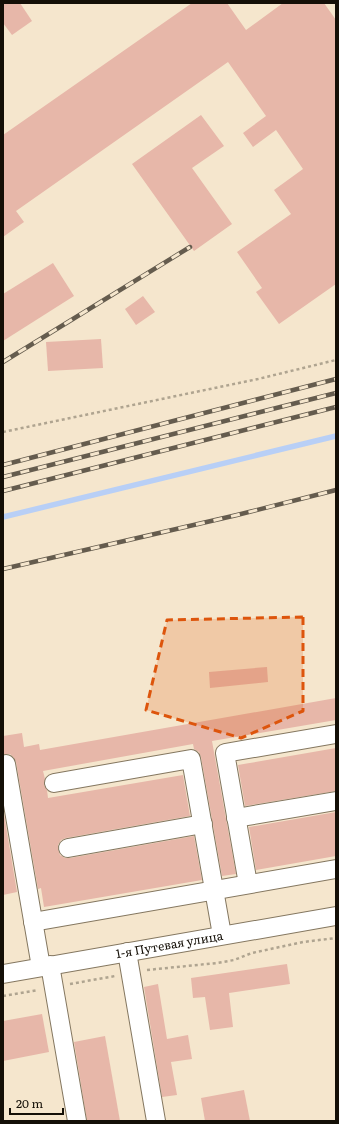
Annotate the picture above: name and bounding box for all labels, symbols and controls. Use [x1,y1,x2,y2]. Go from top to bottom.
street label: 1-я Путевая улица [114,926,225,962]
scale bar [10,1090,63,1116]
text: 20 m [16,1094,43,1112]

